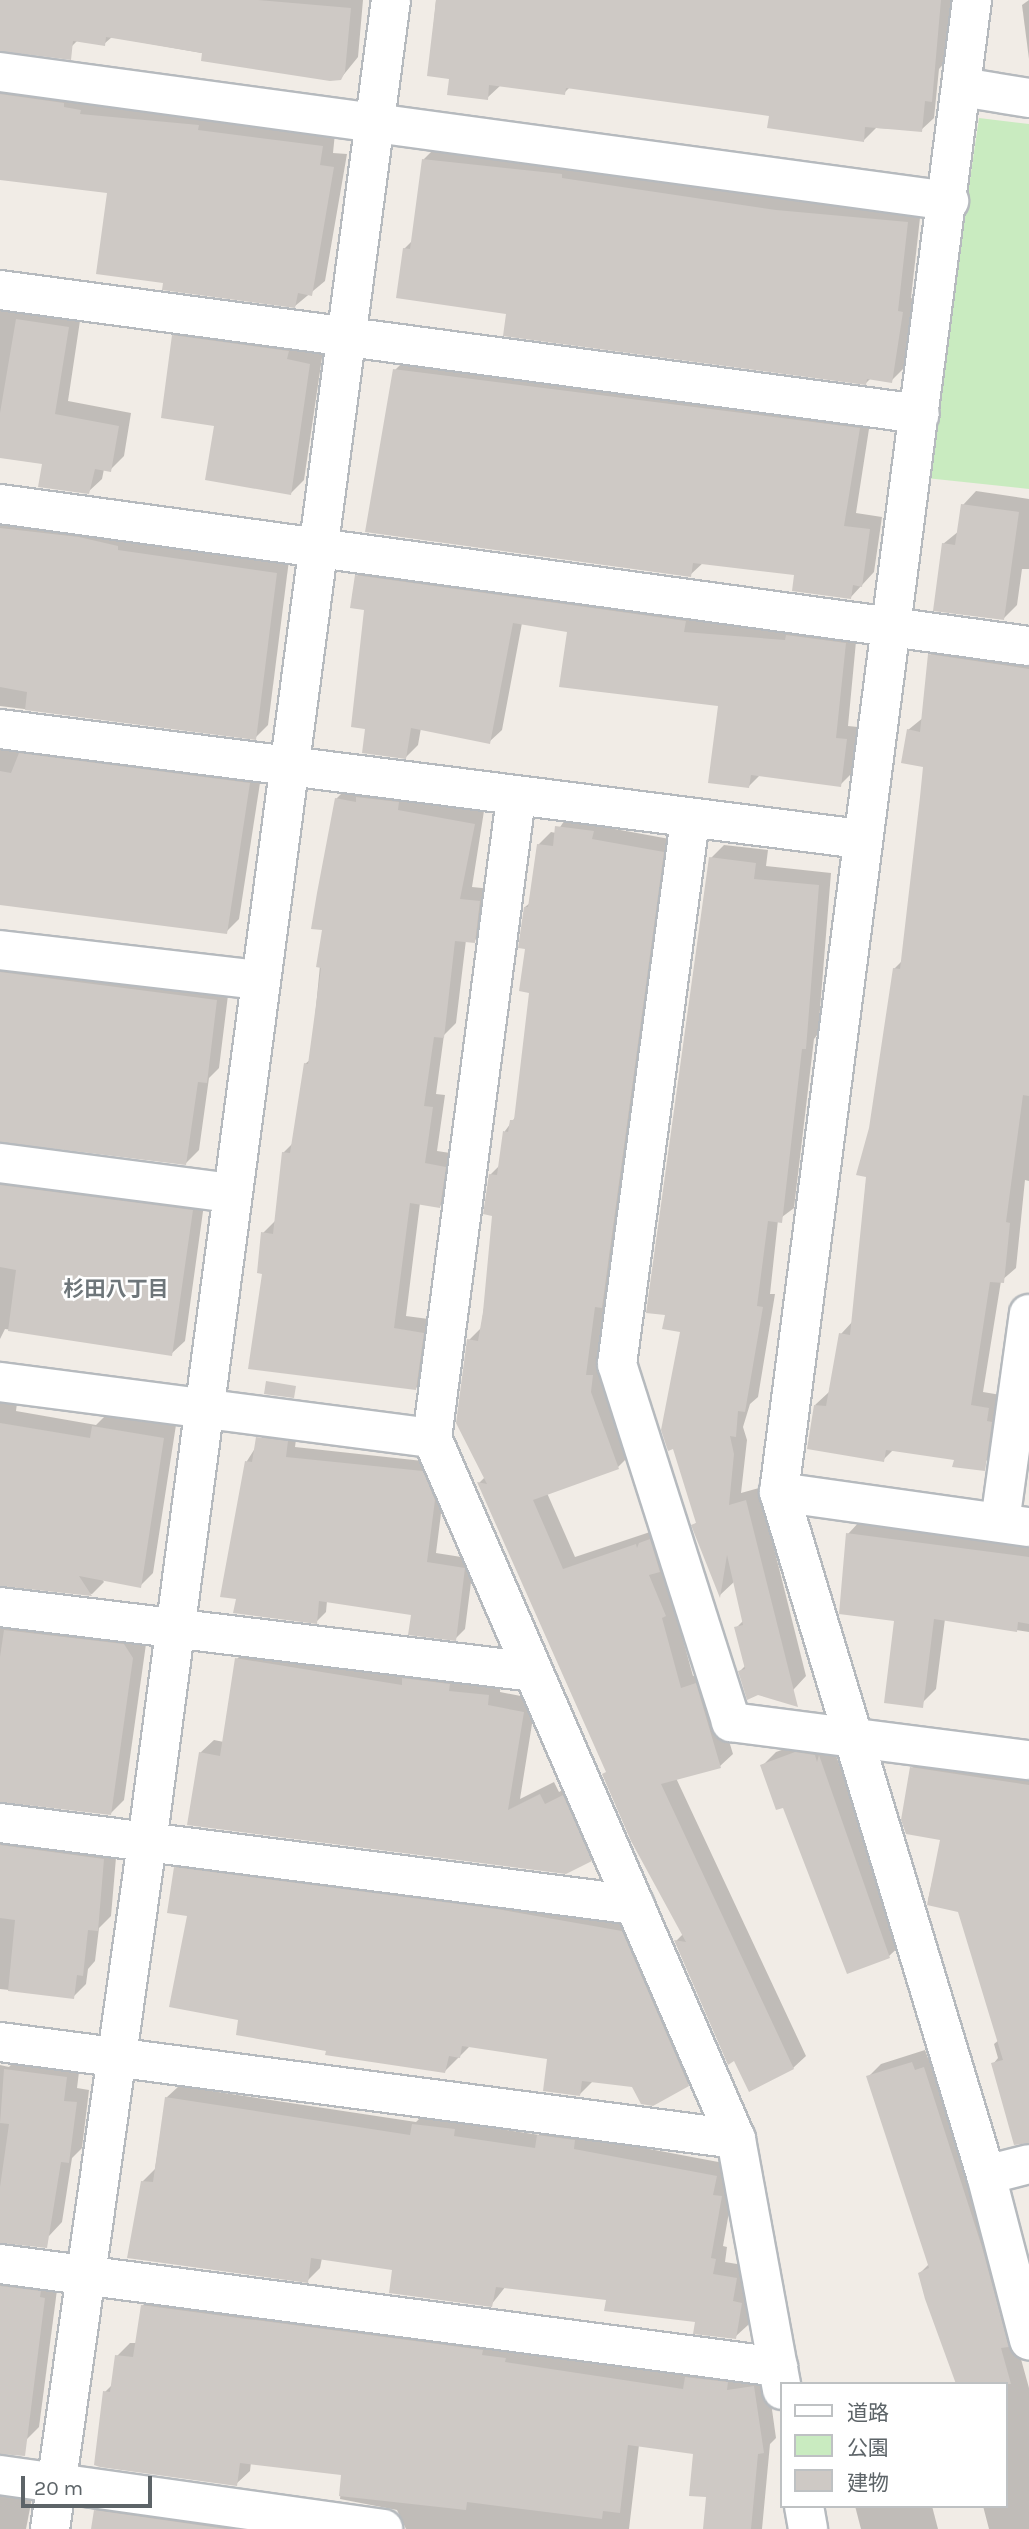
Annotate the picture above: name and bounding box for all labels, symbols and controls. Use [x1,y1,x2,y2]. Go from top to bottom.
district label: 杉田八丁目 [64,1276,168,1302]
legend [780,2382,1008,2508]
text: 道路 [847,2401,889,2425]
text: 公園 [847,2436,889,2460]
scale bar [24,2462,156,2506]
text: 建物 [847,2471,889,2495]
text: 20 m [34,2476,83,2500]

